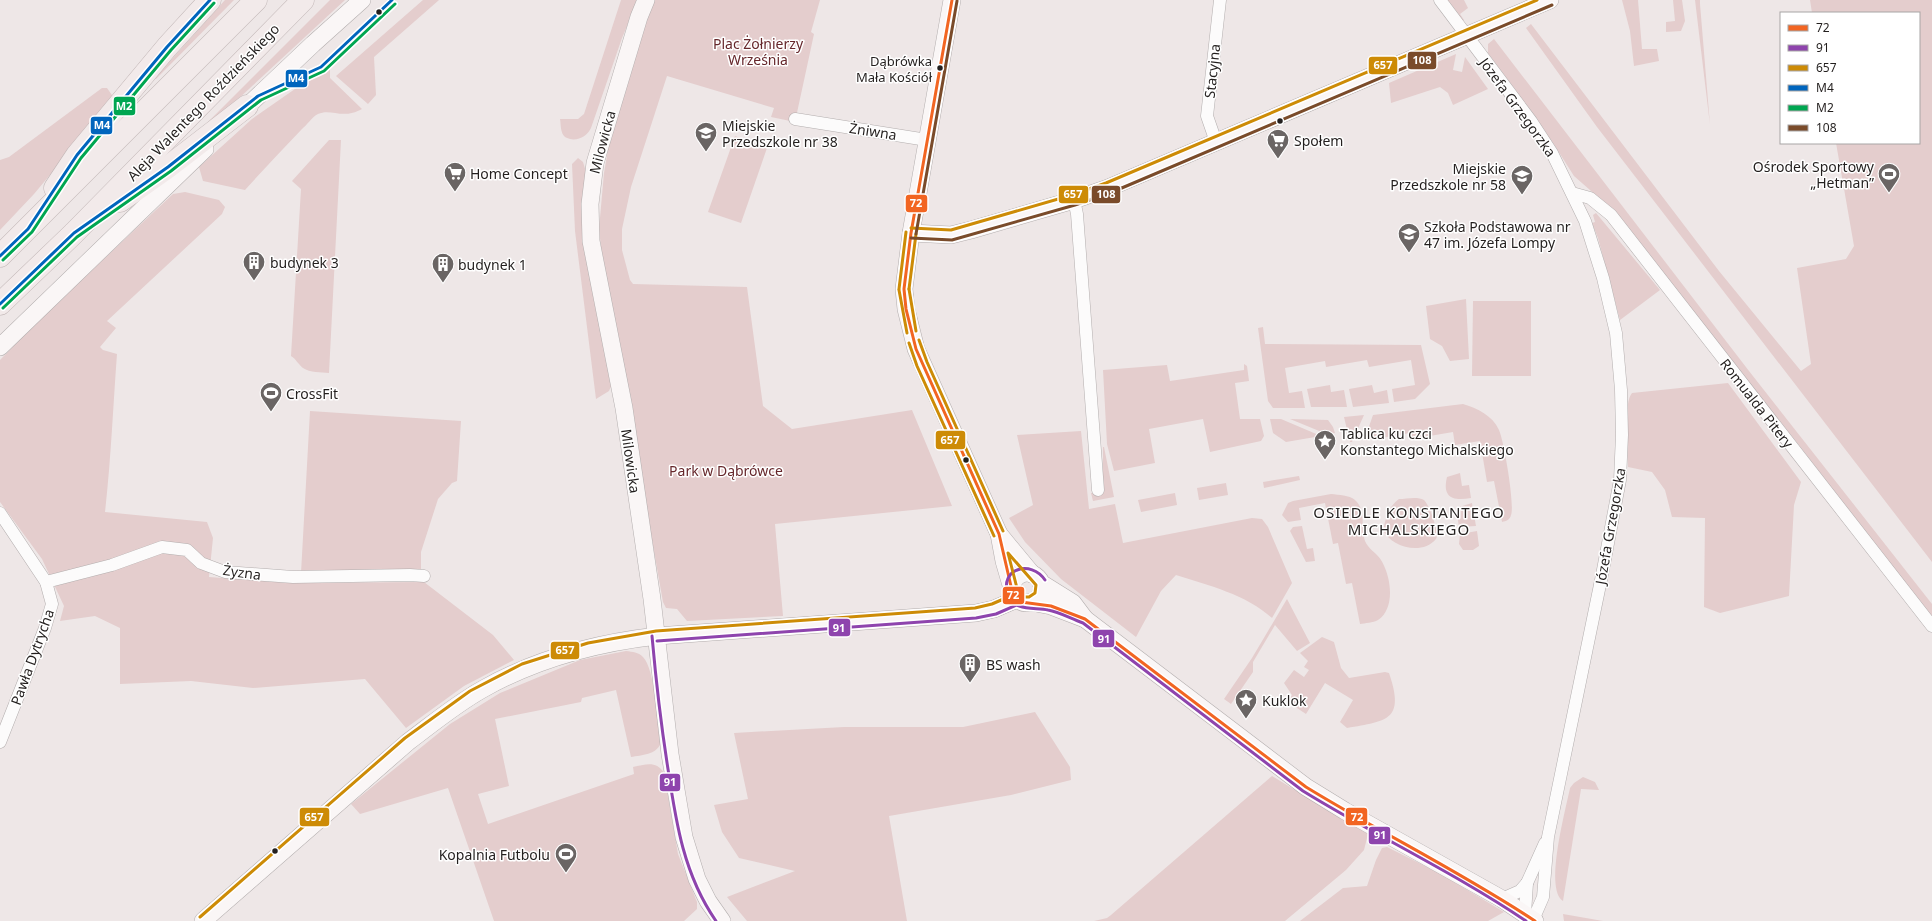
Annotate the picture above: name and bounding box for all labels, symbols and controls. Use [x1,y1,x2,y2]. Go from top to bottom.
unlabelled marker [374,7,384,17]
legend [1780,12,1920,144]
street label: Aleja Walentego Roździeńskiego [123,19,283,185]
text: 72 [1816,19,1830,36]
park label: Plac Żołnierzy Września [713,34,804,69]
text: 91 [1816,39,1830,56]
street label: Stacyjna [1200,43,1224,99]
line badge: 108 [1407,51,1437,70]
place label: Dąbrówka Mała Kościół [856,52,933,86]
text: 108 [1413,52,1431,67]
street label: Józefa Grzegorzka [1474,52,1560,160]
line badge: 657 [1368,56,1398,75]
text: 657 [1374,57,1392,72]
text: 657 [1816,59,1837,76]
marker: Dąbrówka Mała Kościół [935,63,945,73]
line badge: M4 [285,69,308,88]
text: M4 [288,70,305,85]
text: M4 [1816,79,1834,96]
line badge: M2 [113,96,136,116]
text: M2 [116,98,132,113]
text: M2 [1816,99,1834,116]
street label: Milowicka [584,108,620,176]
line badge: M4 [90,116,113,135]
place label: Miejskie Przedszkole nr 38 [722,116,838,151]
unlabelled marker [1275,116,1285,126]
text: M4 [94,117,111,132]
street label: Żniwna [848,118,898,144]
text: 108 [1816,119,1837,136]
school or university icon: Miejskie Przedszkole nr 38 [693,120,719,153]
supermarket icon: Społem [1265,127,1291,160]
place label: Społem [1294,131,1343,150]
place label: Ośrodek Sportowy „Hetman” [1753,157,1875,192]
place label: Miejskie Przedszkole nr 58 [1390,159,1506,194]
supermarket icon: Home Concept [442,160,468,193]
sports icon: Ośrodek Sportowy „Hetman” [1876,161,1902,194]
school or university icon: Miejskie Przedszkole nr 58 [1509,163,1535,196]
place label: Home Concept [470,164,568,183]
line badge: 657 [1058,185,1089,204]
line badge: 108 [1091,185,1121,204]
text: 657 [1064,186,1082,201]
text: 108 [1097,186,1115,201]
line badge: 72 [905,194,928,213]
text: 72 [910,195,922,210]
place label: Szkoła Podstawowa nr 47 im. Józefa Lompy [1424,217,1571,252]
school or university icon: Szkoła Podstawowa nr 47 im. Józefa Lompy [1396,221,1422,254]
building icon: budynek 3 [241,249,267,282]
building icon: budynek 1 [430,251,456,284]
place label: budynek 3 [270,253,339,272]
place label: budynek 1 [458,255,527,274]
street label: Romualda Pitery [1716,354,1798,452]
sports icon: CrossFit [258,380,284,413]
place label: CrossFit [286,384,338,403]
place label: Tablica ku czci Konstantego Michalskiego [1340,424,1514,459]
street label: Milowicka [617,428,645,494]
place icon: Tablica ku czci Konstantego Michalskiego [1312,428,1338,461]
line badge: 657 [935,430,966,450]
text: 657 [941,432,959,447]
unlabelled marker [961,455,971,465]
park label: Park w Dąbrówce [669,461,783,480]
street label: Józefa Grzegorzka [1590,466,1630,588]
district label: OSIEDLE KONSTANTEGO MICHALSKIEGO [1313,502,1505,539]
street label: Żyzna [222,560,262,584]
line badge: 72 [1002,586,1025,605]
text: 72 [1007,587,1019,602]
street label: Pawła Dytrycha [6,606,58,708]
line badge: 91 [828,618,851,637]
text: 91 [833,620,845,635]
line badge: 91 [1092,629,1115,648]
text: 91 [1098,631,1110,646]
line badge: 657 [550,641,580,660]
text: 657 [556,642,574,657]
building icon: BS wash [957,651,983,684]
place label: BS wash [986,655,1041,674]
place icon: Kuklok [1233,687,1259,720]
place label: Kuklok [1262,691,1307,710]
line badge: 91 [659,773,681,792]
text: 91 [664,774,676,789]
line badge: 657 [299,807,330,827]
line badge: 72 [1345,807,1368,826]
text: 657 [305,809,323,824]
text: 72 [1351,809,1363,824]
line badge: 91 [1368,826,1391,845]
text: 91 [1374,827,1386,842]
sports icon: Kopalnia Futbolu [553,841,579,874]
place label: Kopalnia Futbolu [439,845,550,864]
unlabelled marker [270,846,280,856]

